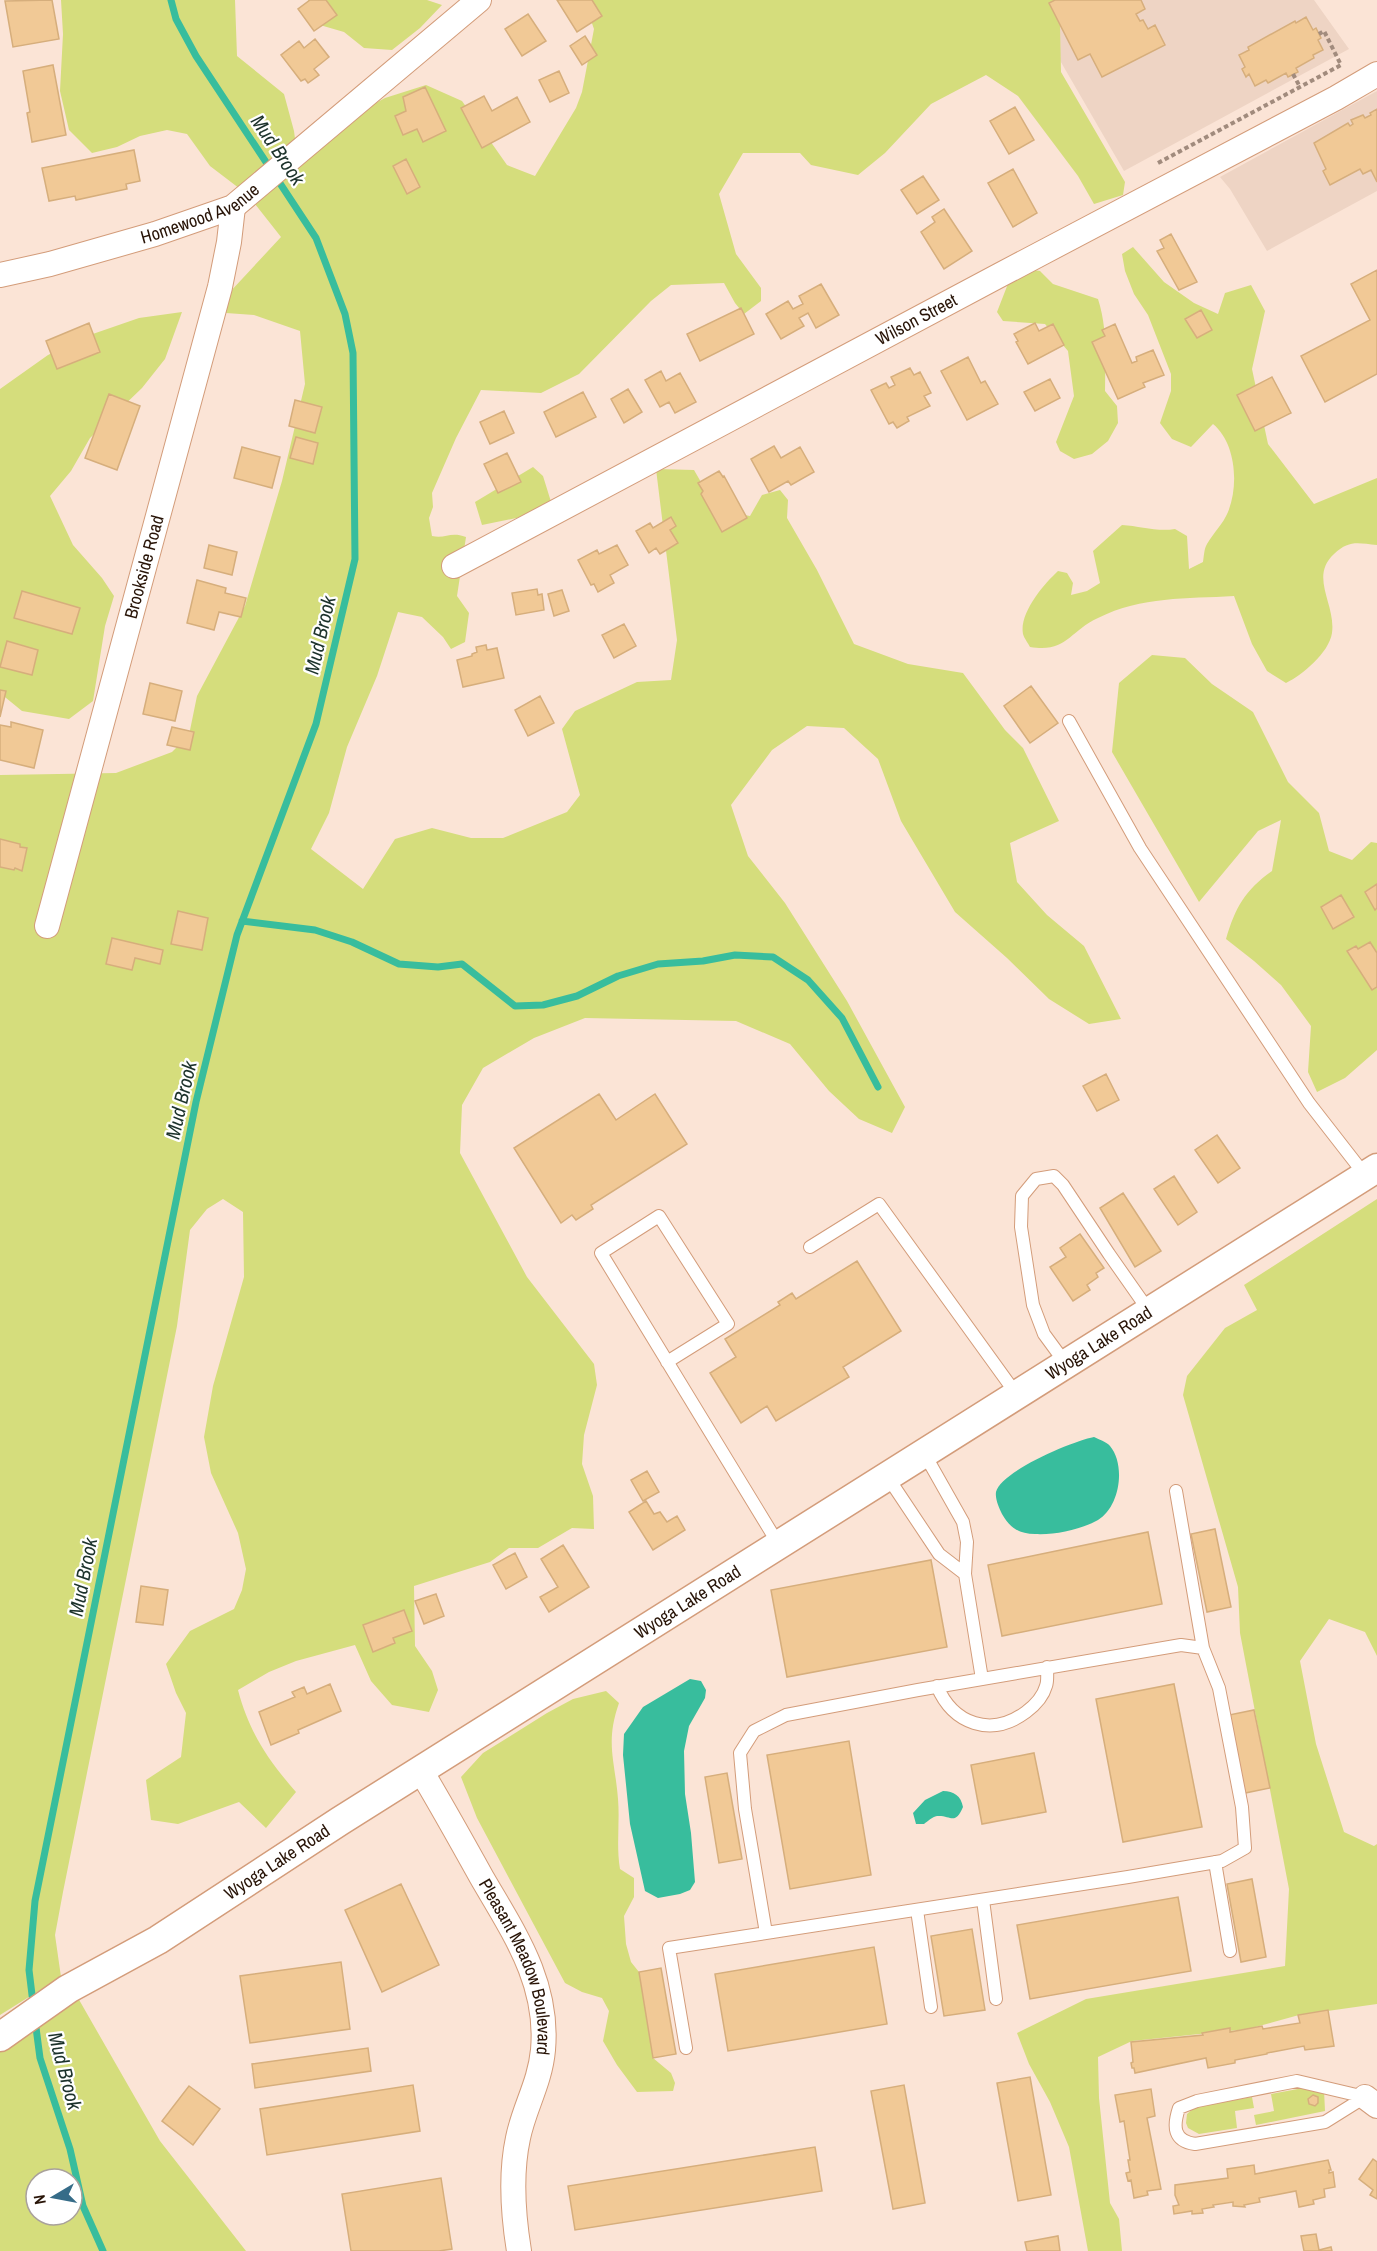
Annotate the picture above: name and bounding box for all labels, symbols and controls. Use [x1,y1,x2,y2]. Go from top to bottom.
water label: Mud Brook [245,109,312,191]
street label: Homewood Avenue [138,177,264,249]
street label: Wilson Street [871,287,961,351]
street label: Brookside Road [118,512,170,621]
water label: Mud Brook [297,592,342,677]
water label: Mud Brook [158,1057,203,1142]
street label: Wyoga Lake Road [1041,1300,1157,1386]
water label: Mud Brook [62,1535,103,1618]
street label: Wyoga Lake Road [629,1559,745,1645]
street label: Wyoga Lake Road [219,1818,334,1905]
street label: Pleasant Meadow Boulevard [473,1874,557,2056]
water label: Mud Brook [42,2029,89,2113]
north arrow [24,2167,84,2227]
text: N [28,2193,51,2206]

